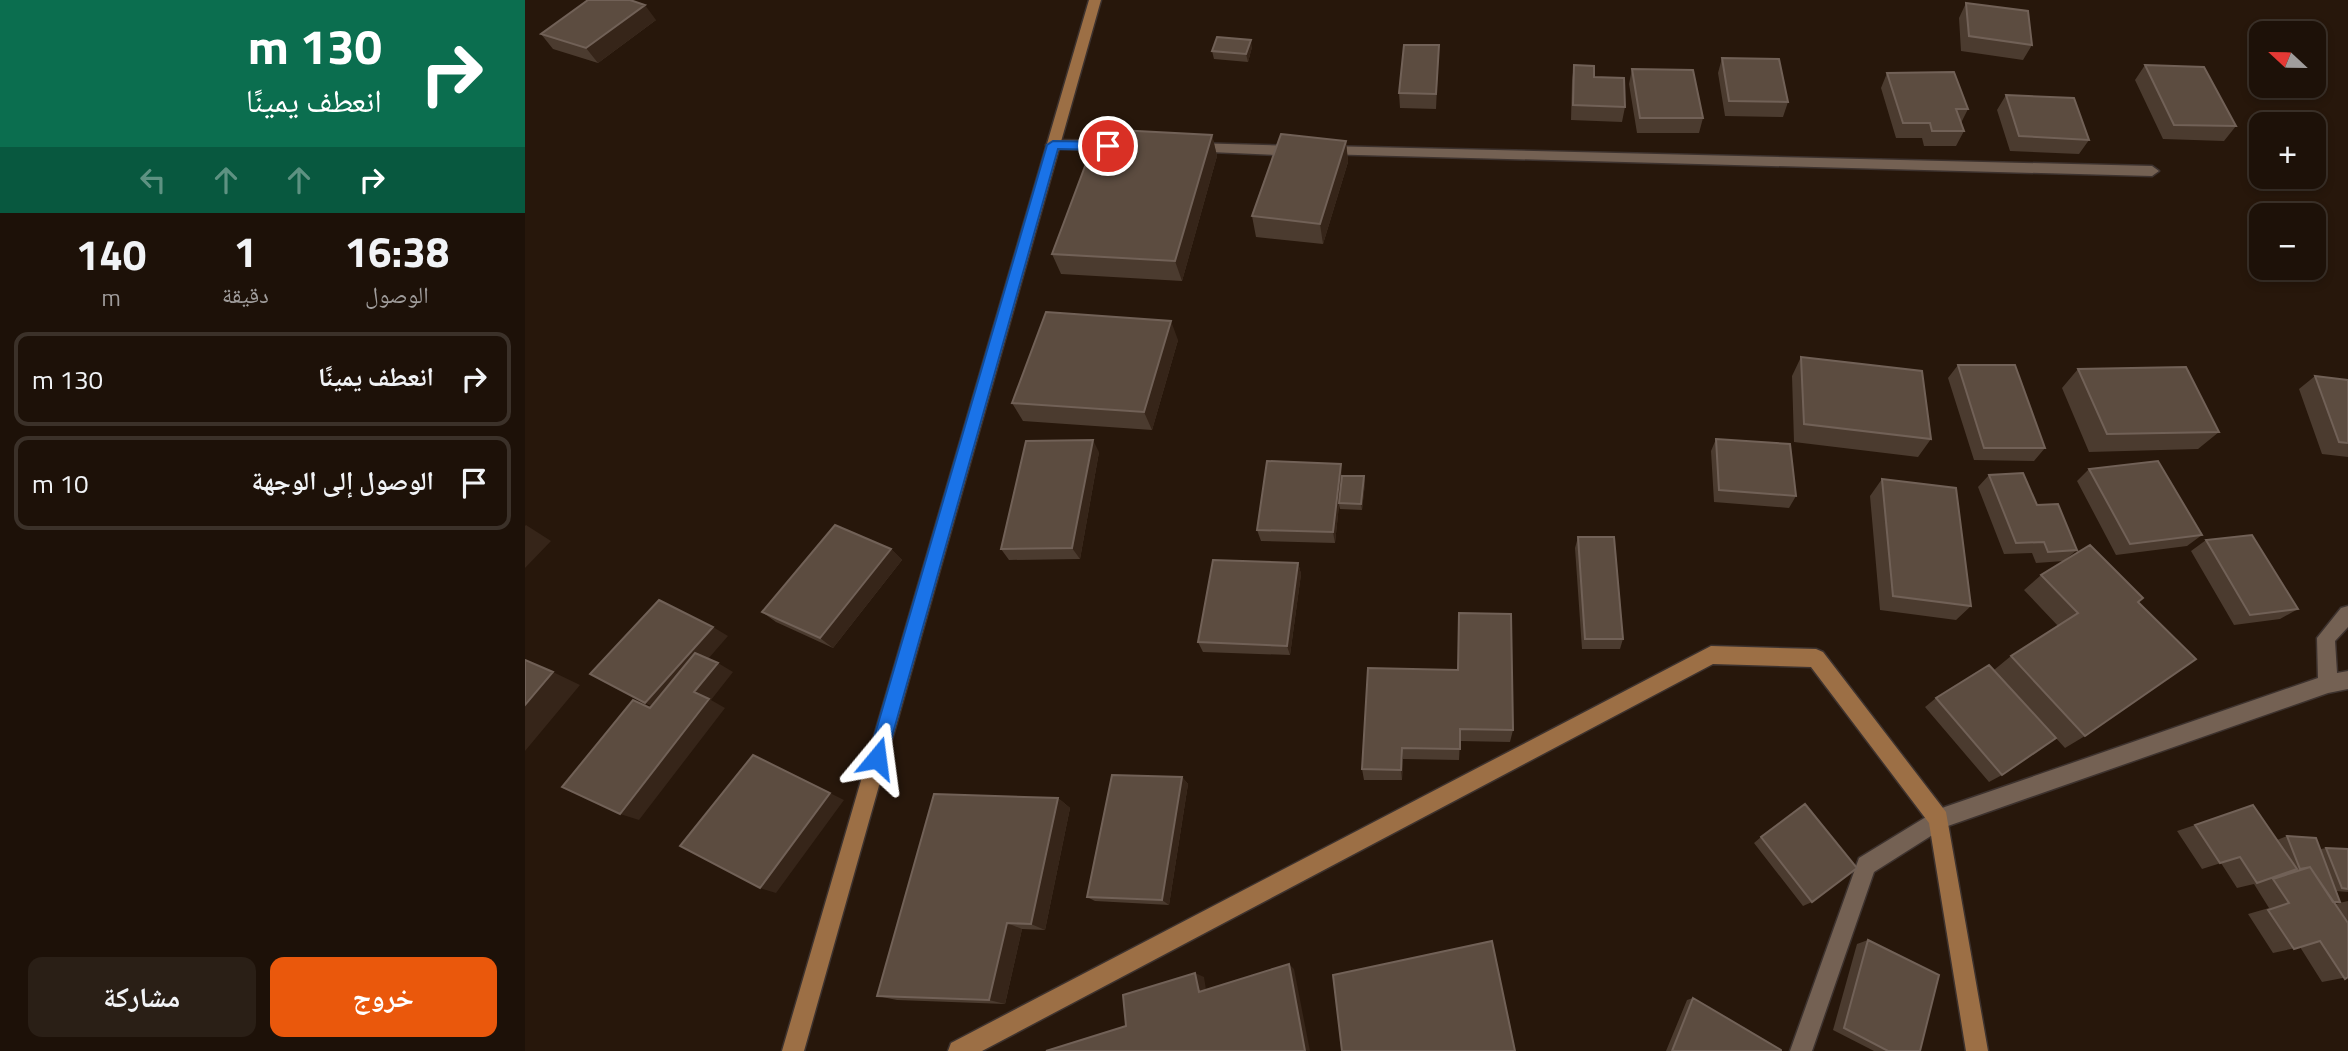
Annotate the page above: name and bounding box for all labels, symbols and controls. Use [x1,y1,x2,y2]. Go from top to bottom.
text: 130 m [248,8,382,83]
north arrow [2249,21,2326,98]
map controls [2249,21,2326,280]
icon: right [406,28,497,119]
text: انعطف يمينًا [246,76,382,124]
button: + [2249,112,2326,189]
pin [1078,116,1138,176]
icon: arrive [1089,127,1127,165]
icon: left [134,161,172,199]
icon: ahead [207,161,245,199]
icon: ahead [280,161,318,199]
icon: right [353,161,391,199]
button: − [2249,203,2326,280]
text: 1 [234,219,257,283]
text: 16:38 [344,219,449,283]
text: 140 [76,222,146,286]
text: دقيقة [222,277,269,312]
text: الوصول [365,277,429,312]
text: m [101,280,121,315]
text: انعطف يمينًا [318,357,434,396]
text: 130 m [32,360,103,399]
icon: right [455,360,493,398]
text: الوصول إلى الوجهة [252,461,434,500]
text: 10 m [32,464,89,503]
icon: arrive [455,464,493,502]
position arrow [840,721,914,795]
button: مشاركة [28,957,256,1037]
button: خروج [270,957,497,1037]

